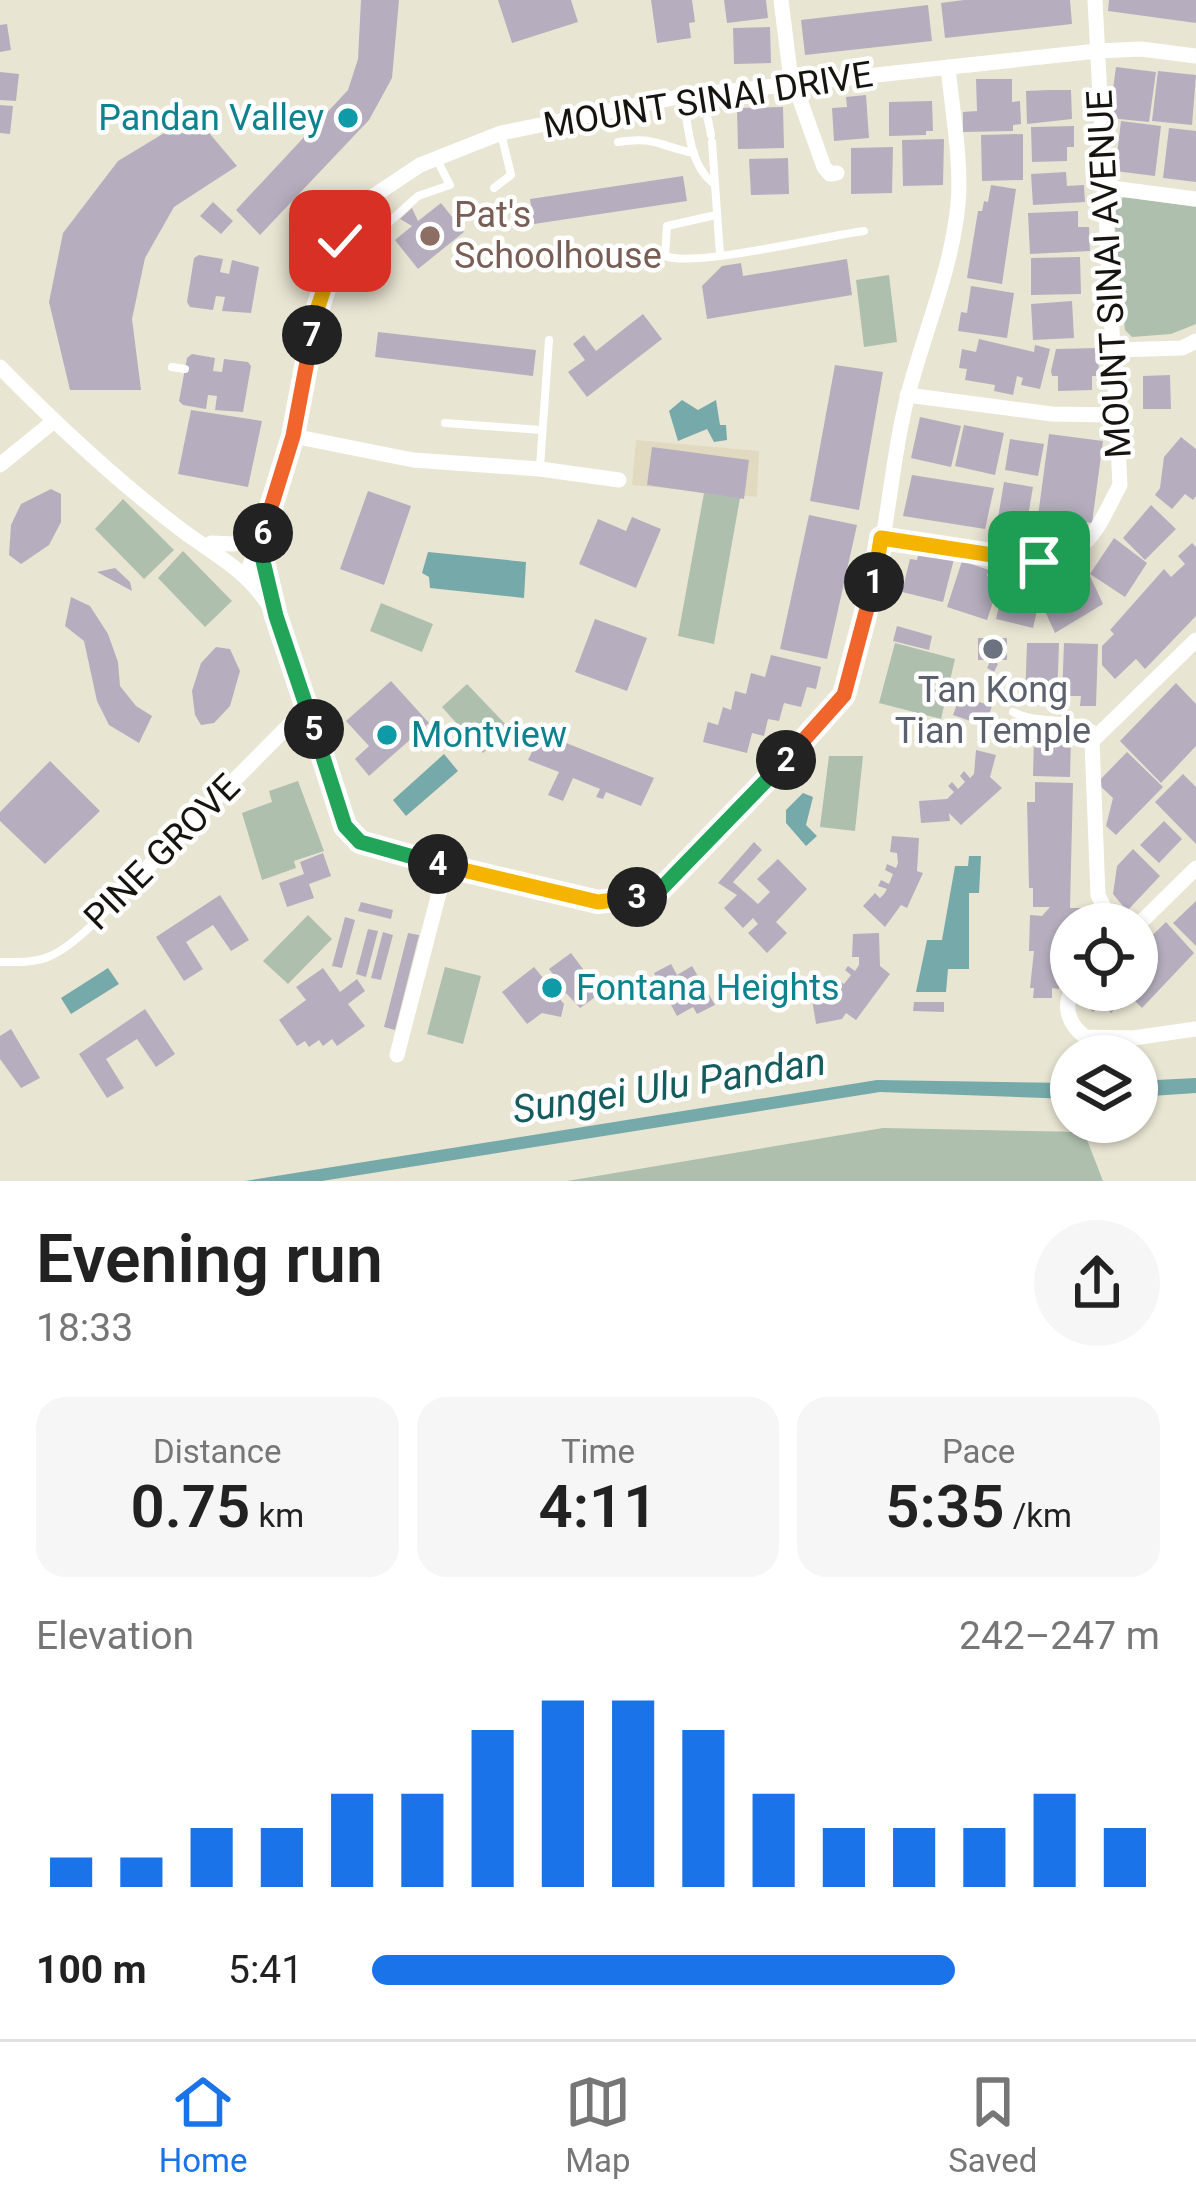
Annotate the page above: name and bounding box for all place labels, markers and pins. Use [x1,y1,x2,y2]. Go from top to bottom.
place label: Pandan Valley [98,97,324,139]
marker: Pandan Valley [335,105,361,131]
pin [289,190,391,292]
place label: Pat's Schoolhouse [454,194,662,277]
marker: Pat's Schoolhouse [417,223,443,249]
pin: 7 [282,305,342,365]
pin: 6 [233,503,293,563]
pin [988,511,1090,613]
pin: 1 [844,552,904,612]
marker: Tan Kong Tian Temple [980,636,1006,662]
place label: Tan Kong Tian Temple [895,669,1091,752]
pin: 5 [284,699,344,759]
place label: Montview [411,714,567,756]
marker: Montview [374,722,400,748]
pin: 2 [756,730,816,790]
pin: 4 [408,834,468,894]
pin: 3 [607,867,667,927]
place label: Fontana Heights [576,967,840,1009]
marker: Fontana Heights [539,975,565,1001]

